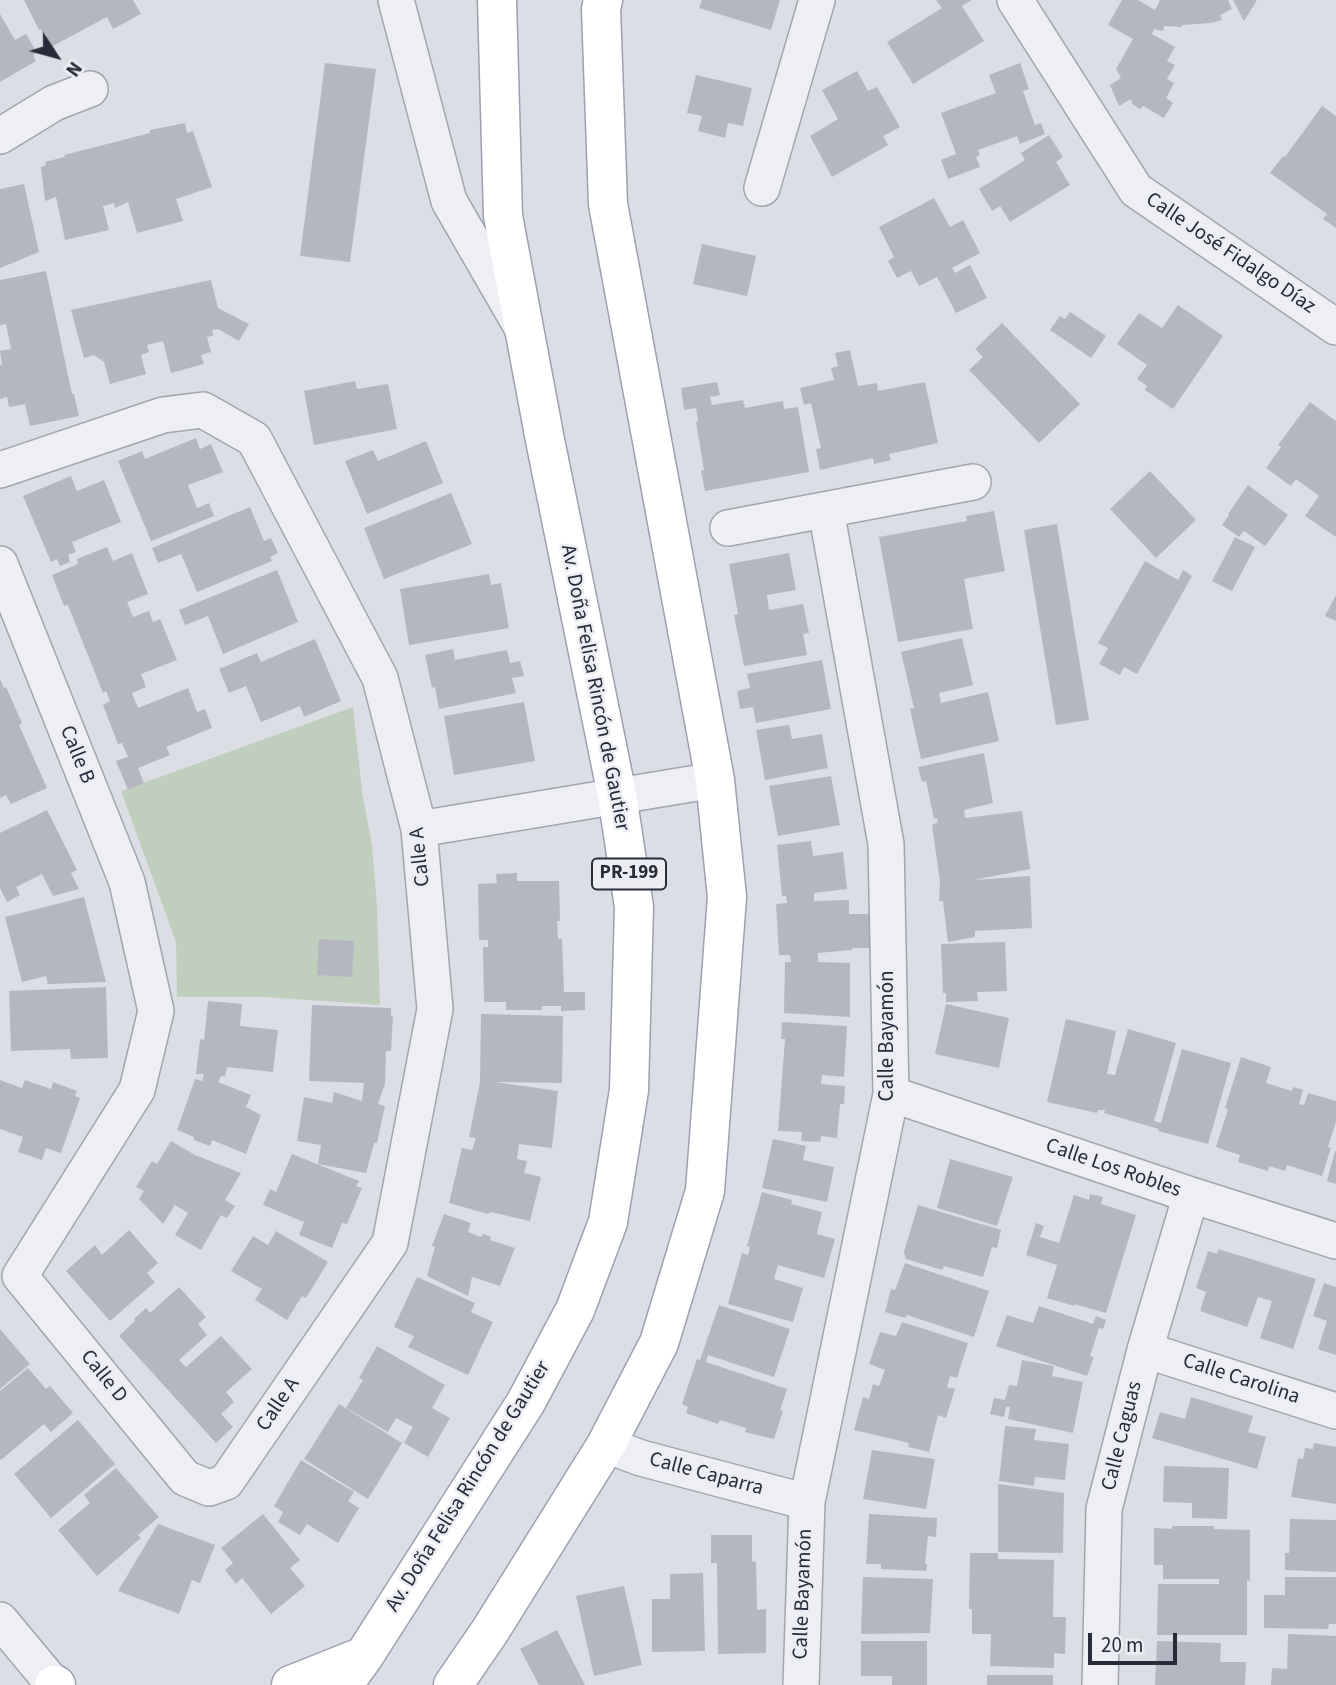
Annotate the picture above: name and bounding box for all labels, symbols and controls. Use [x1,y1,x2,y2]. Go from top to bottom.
north arrow [21,21,91,91]
text: N [59,56,88,82]
street label: Calle José Fidalgo Díaz [1140,188,1320,320]
street label: Av. Doña Felisa Rincón de Gautier [554,543,634,833]
street label: Calle B [53,722,99,788]
street label: Calle A [405,826,437,888]
road number: PR-199 [592,859,666,890]
street label: Calle Bayamón [875,970,901,1102]
street label: Calle Los Robles [1042,1134,1184,1204]
street label: Calle D [74,1345,132,1409]
street label: Calle Carolina [1179,1349,1303,1411]
street label: Av. Doña Felisa Rincón de Gautier [381,1357,557,1617]
street label: Calle A [252,1373,306,1437]
street label: Calle Caguas [1097,1379,1149,1493]
street label: Calle Caparra [646,1448,766,1502]
street label: Calle Bayamón [789,1528,819,1660]
scale bar [1091,1618,1180,1662]
text: 20 m [1101,1630,1143,1660]

